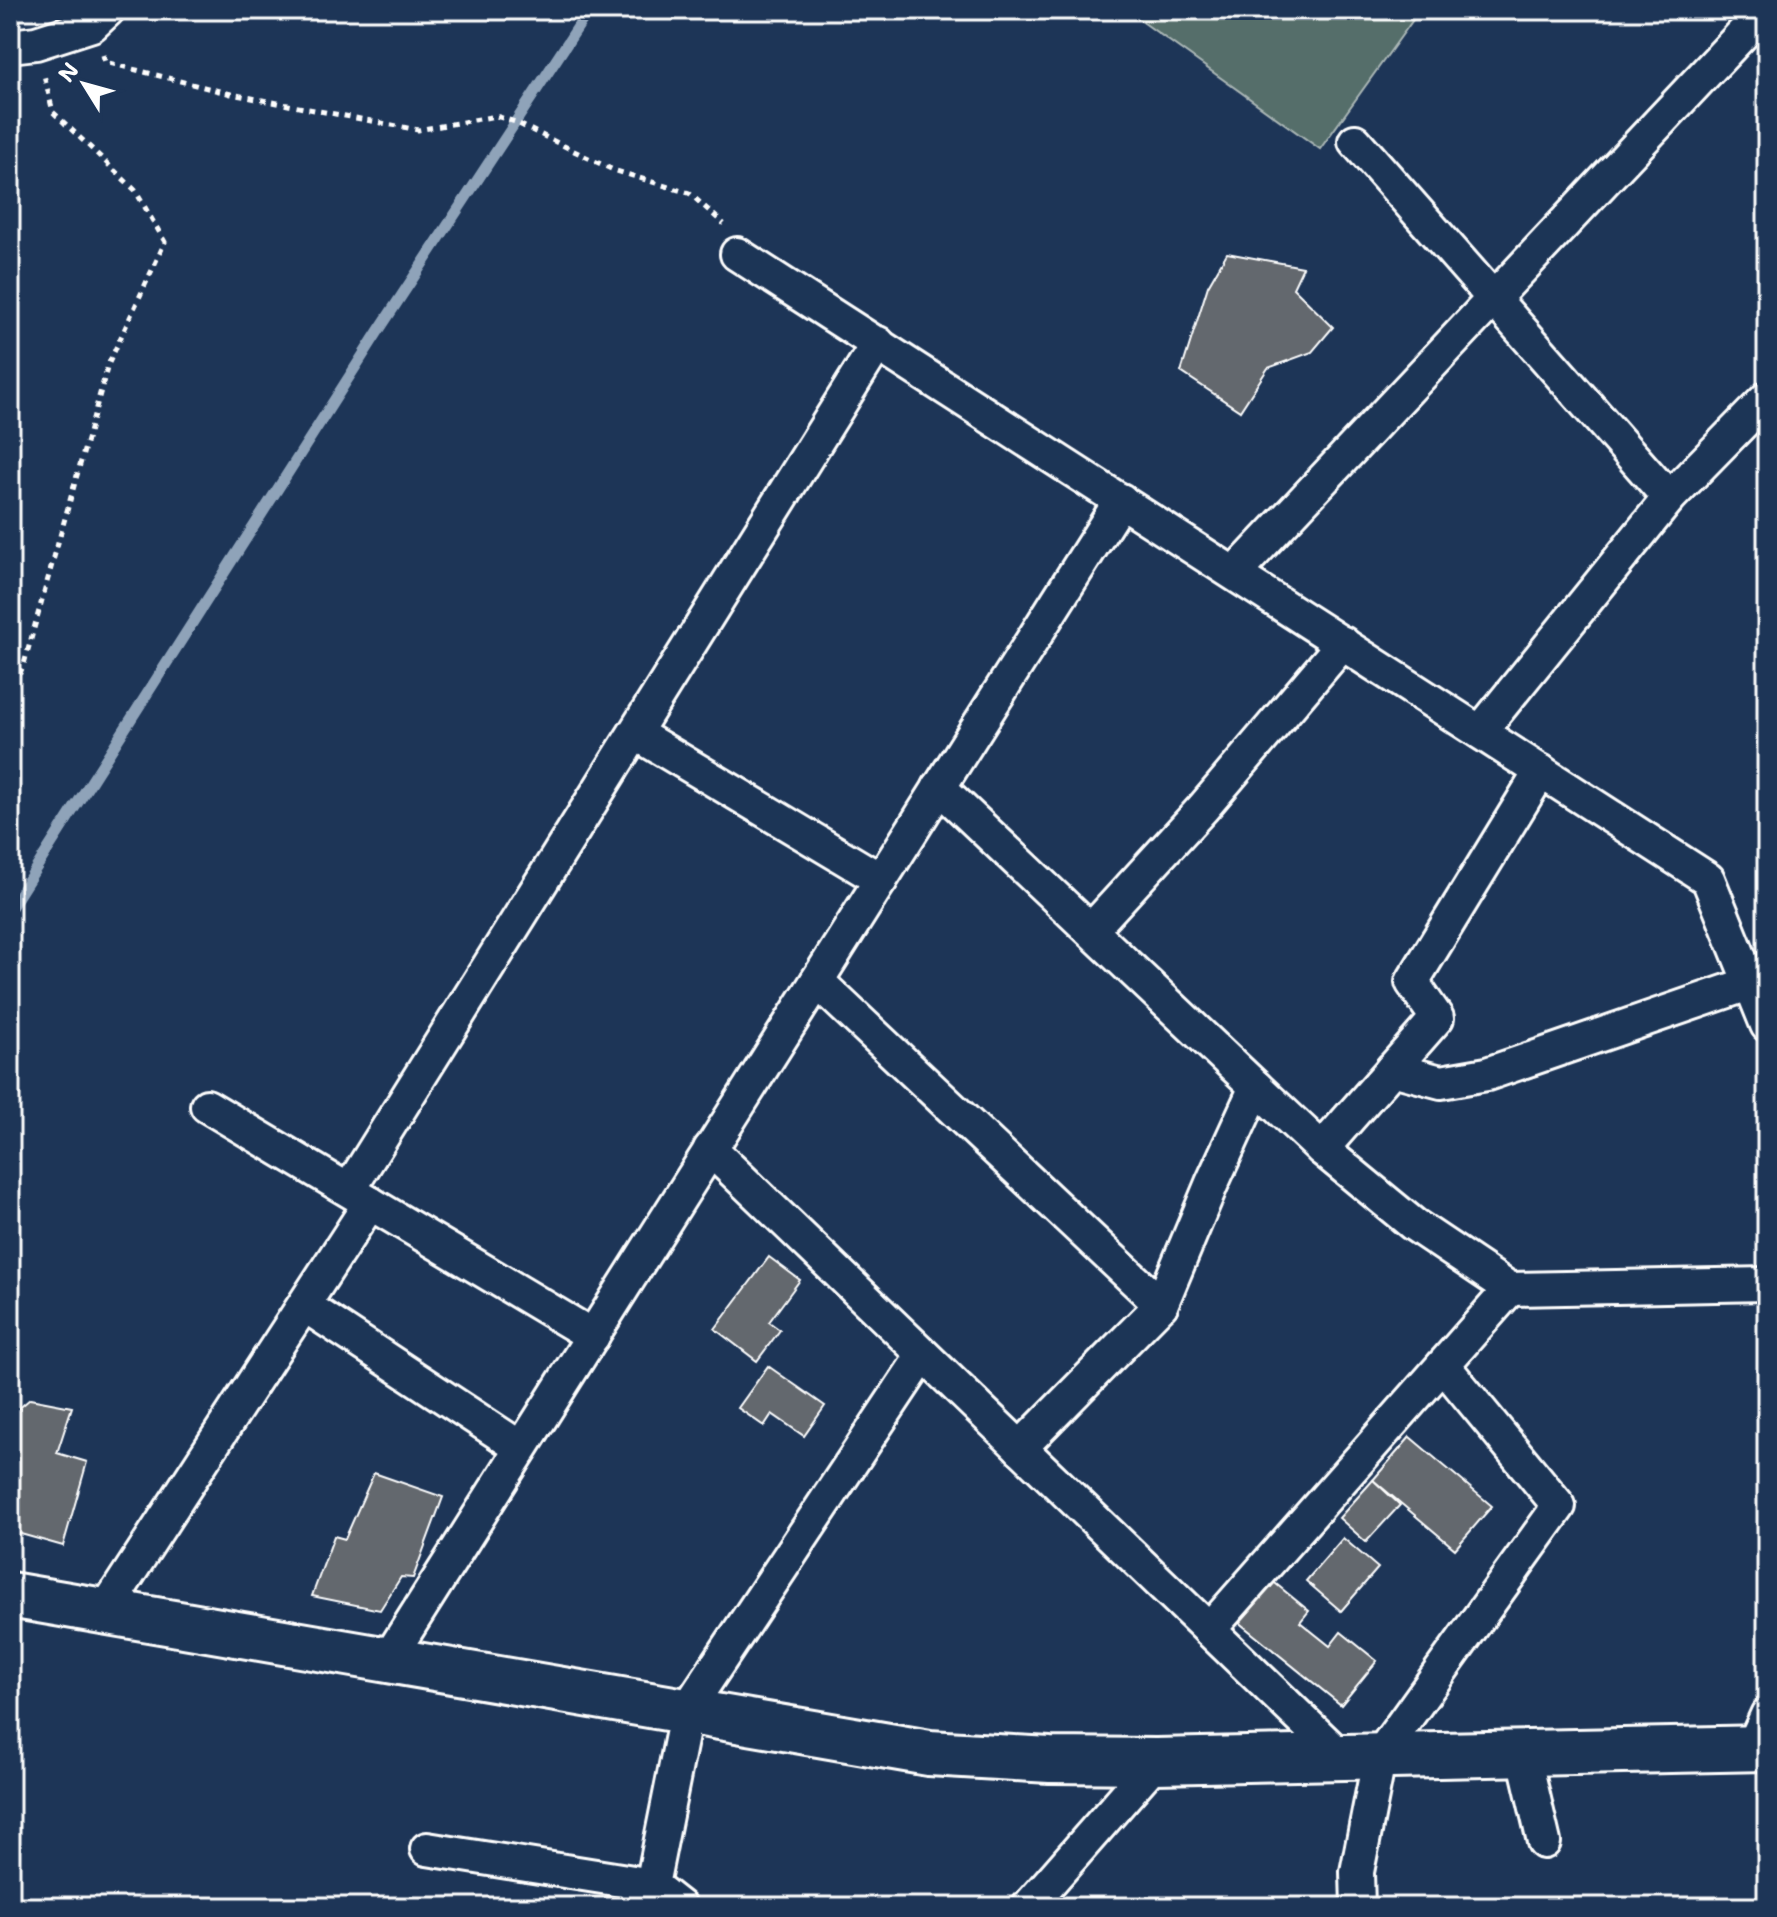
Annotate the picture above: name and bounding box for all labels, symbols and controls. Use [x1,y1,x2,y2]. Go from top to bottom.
north arrow [44,44,124,124]
text: N [52,57,85,88]

